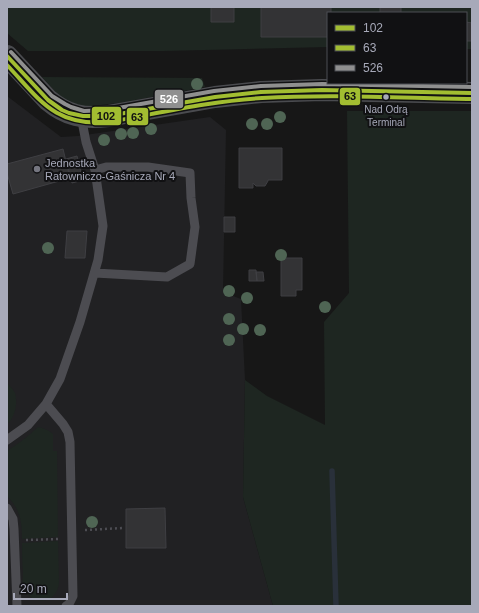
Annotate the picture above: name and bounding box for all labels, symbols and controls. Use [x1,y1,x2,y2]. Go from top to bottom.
legend [327,12,467,84]
text: 102 [363,21,383,35]
text: 63 [363,41,377,55]
text: 526 [363,61,383,75]
line badge: 63 [339,87,361,106]
line badge: 526 [154,89,184,109]
text: 63 [344,90,356,102]
marker: Nad Odrą Terminal [381,92,391,102]
text: 526 [160,93,178,105]
place label: Nad Odrą Terminal [364,104,408,128]
line badge: 102 [91,106,122,126]
line badge: 63 [126,107,149,126]
text: 102 [97,110,115,122]
text: 63 [131,111,143,123]
place label: Jednostka Ratowniczo-Gaśnicza Nr 4 [45,157,175,182]
marker: Jednostka Ratowniczo-Gaśnicza Nr 4 [32,164,42,174]
scale bar [14,575,67,601]
text: 20 m [20,582,47,596]

